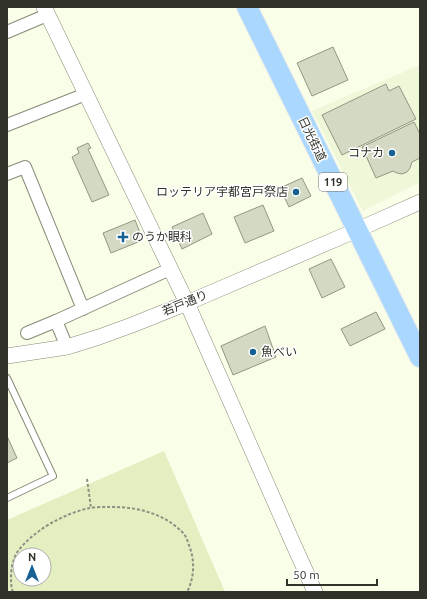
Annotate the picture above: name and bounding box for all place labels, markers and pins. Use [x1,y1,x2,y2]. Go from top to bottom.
place label: コナカ [348,146,384,159]
marker: コナカ [387,148,397,158]
place label: ロッテリア宇都宮戸祭店 [156,185,288,198]
marker: ロッテリア宇都宮戸祭店 [291,187,301,197]
place label: のうか眼科 [132,230,192,243]
marker: のうか眼科 [117,231,129,243]
place label: 魚べい [261,345,297,358]
marker: 魚べい [248,347,258,357]

